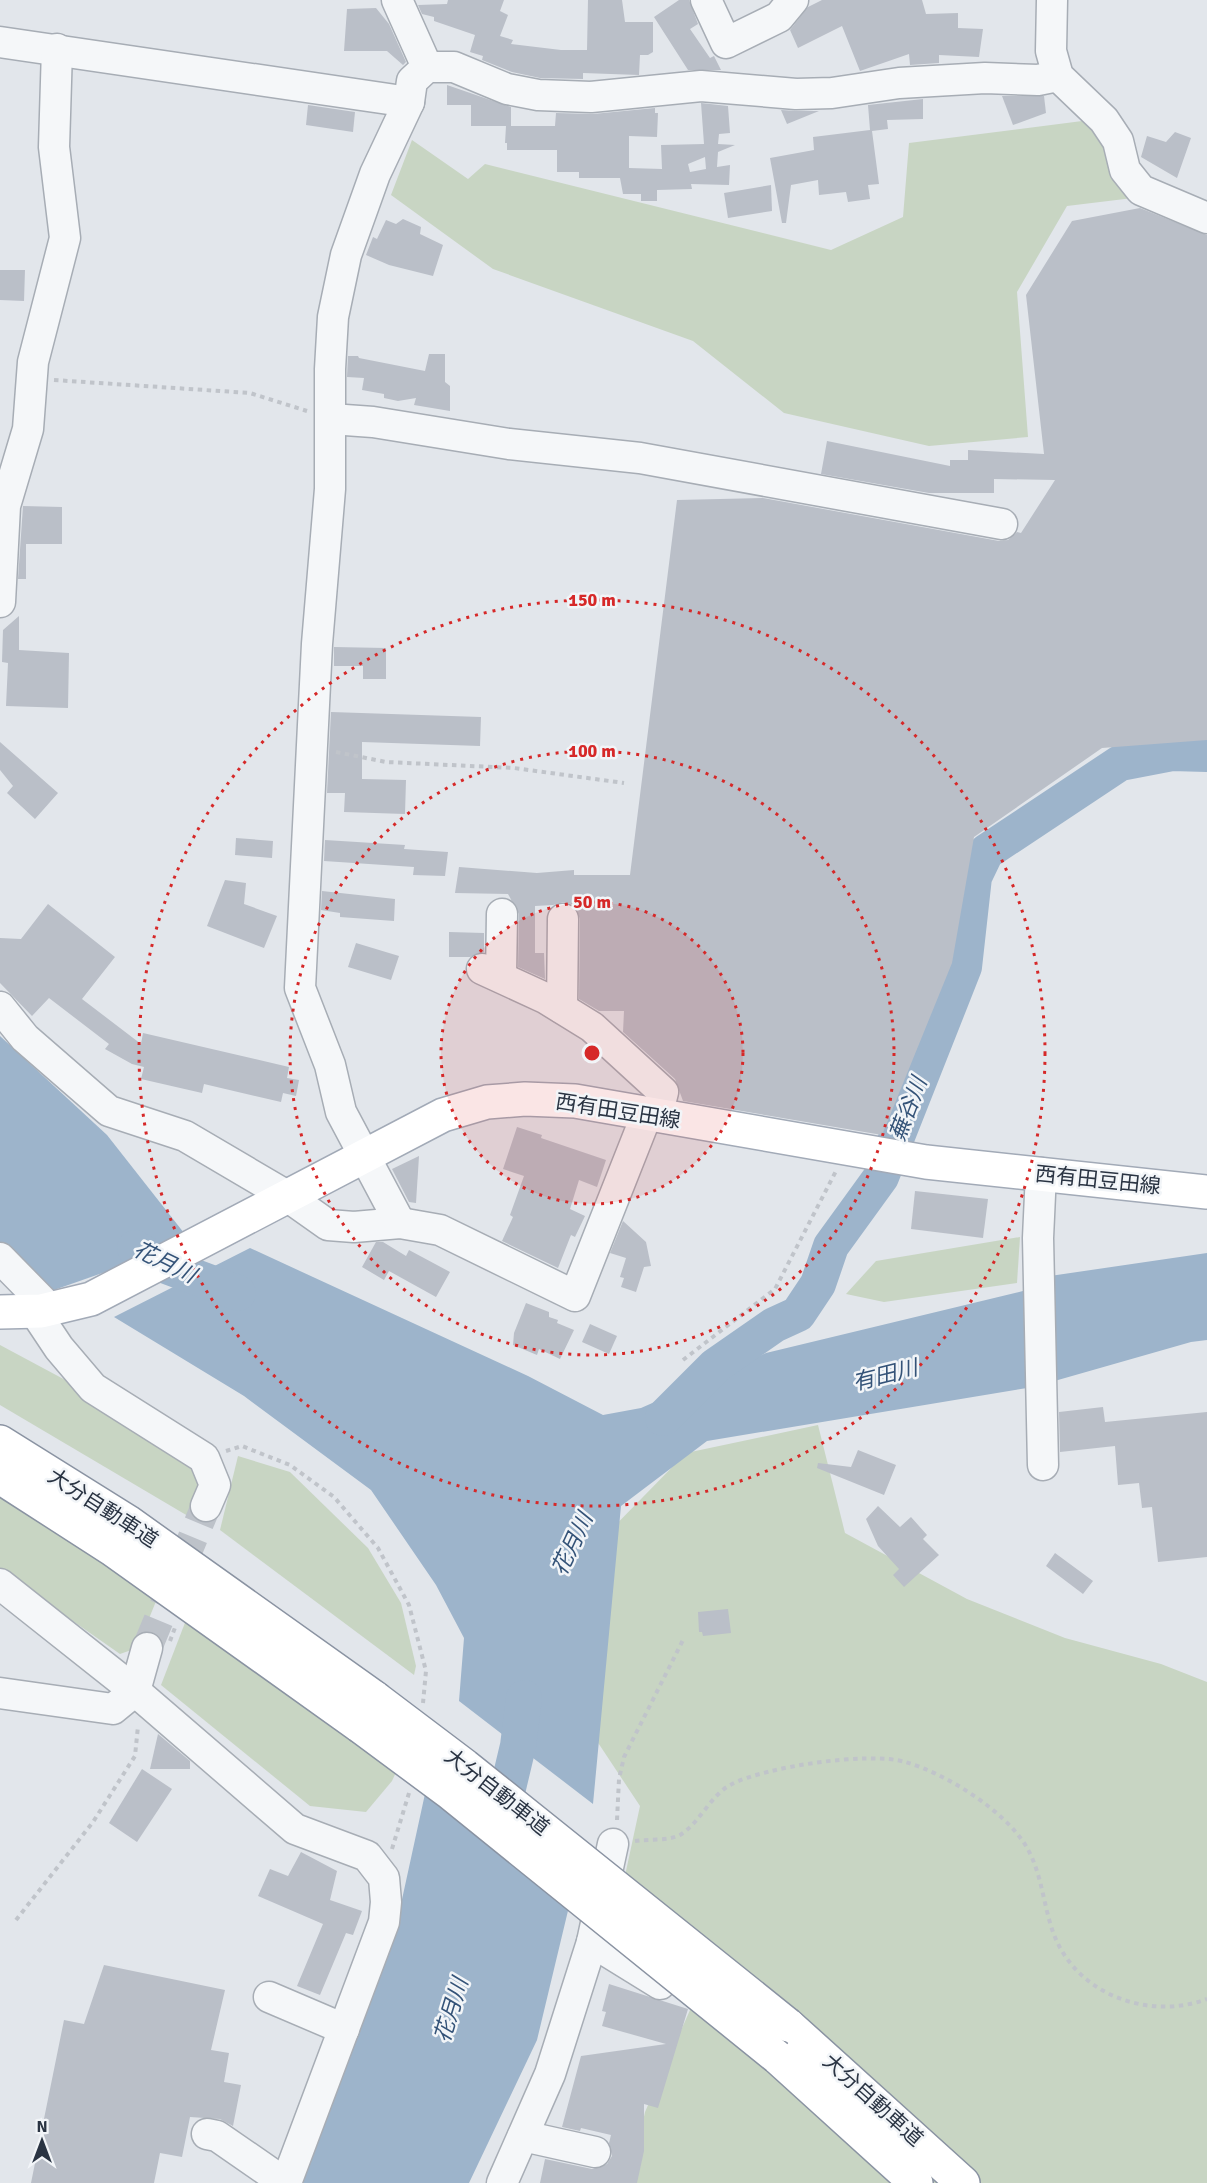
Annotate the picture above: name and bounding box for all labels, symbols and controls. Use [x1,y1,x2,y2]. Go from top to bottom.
text: 150 m [568,589,616,611]
text: 100 m [568,740,616,762]
text: 50 m [573,891,611,913]
centre of rings [582,1043,602,1063]
water label: 蕪谷川 [884,1071,933,1145]
street label: 西有田豆田線 [554,1088,682,1134]
street label: 西有田豆田線 [1034,1160,1162,1200]
water label: 花月川 [129,1235,202,1289]
water label: 有田川 [850,1353,922,1396]
street label: 大分自動車道 [43,1463,163,1553]
water label: 花月川 [546,1507,599,1580]
street label: 大分自動車道 [439,1743,555,1841]
water label: 花月川 [428,1973,474,2046]
street label: 大分自動車道 [817,2048,929,2152]
north arrow [12,2111,72,2171]
text: N [36,2117,48,2137]

